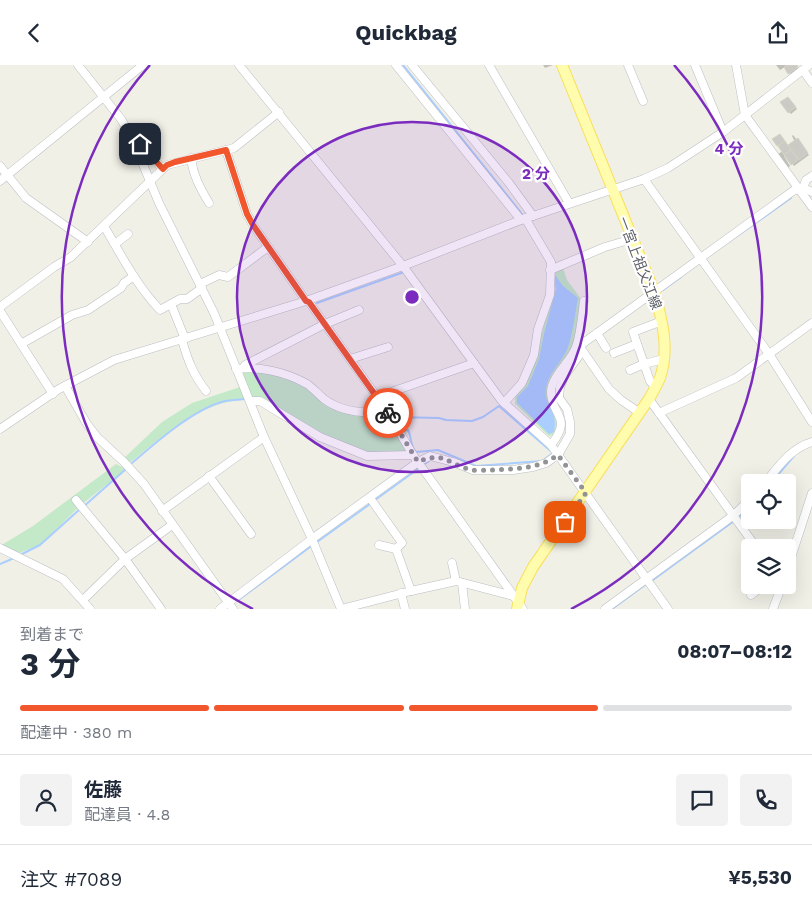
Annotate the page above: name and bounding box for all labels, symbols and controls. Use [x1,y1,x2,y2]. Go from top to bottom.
icon: back [20,19,48,47]
icon: share [764,19,792,47]
text: Quickbag [355,20,457,45]
pin [119,123,161,165]
icon: home [126,130,154,158]
text: 4 分 [715,140,743,158]
text: 2 分 [522,165,550,183]
street label: 一宮上祖父江線 [615,214,665,312]
centre of rings [403,288,421,306]
courier [363,388,413,438]
icon: bike [374,399,402,427]
map controls [741,474,796,594]
button: locate [741,474,796,529]
pin [544,501,586,543]
icon: bag [551,508,579,536]
button: layers [741,539,796,594]
text: 到着まで [20,625,84,644]
text: 08:07–08:12 [677,640,792,663]
text: 3 分 [20,645,80,683]
text: 配達中 · 380 m [20,723,132,742]
button: person [20,774,72,826]
button: chat [676,774,728,826]
button: phone [740,774,792,826]
text: 佐藤 [84,778,122,801]
text: 配達員 · 4.8 [84,805,170,824]
text: ¥5,530 [728,866,792,889]
text: 注文 #7089 [20,868,122,891]

